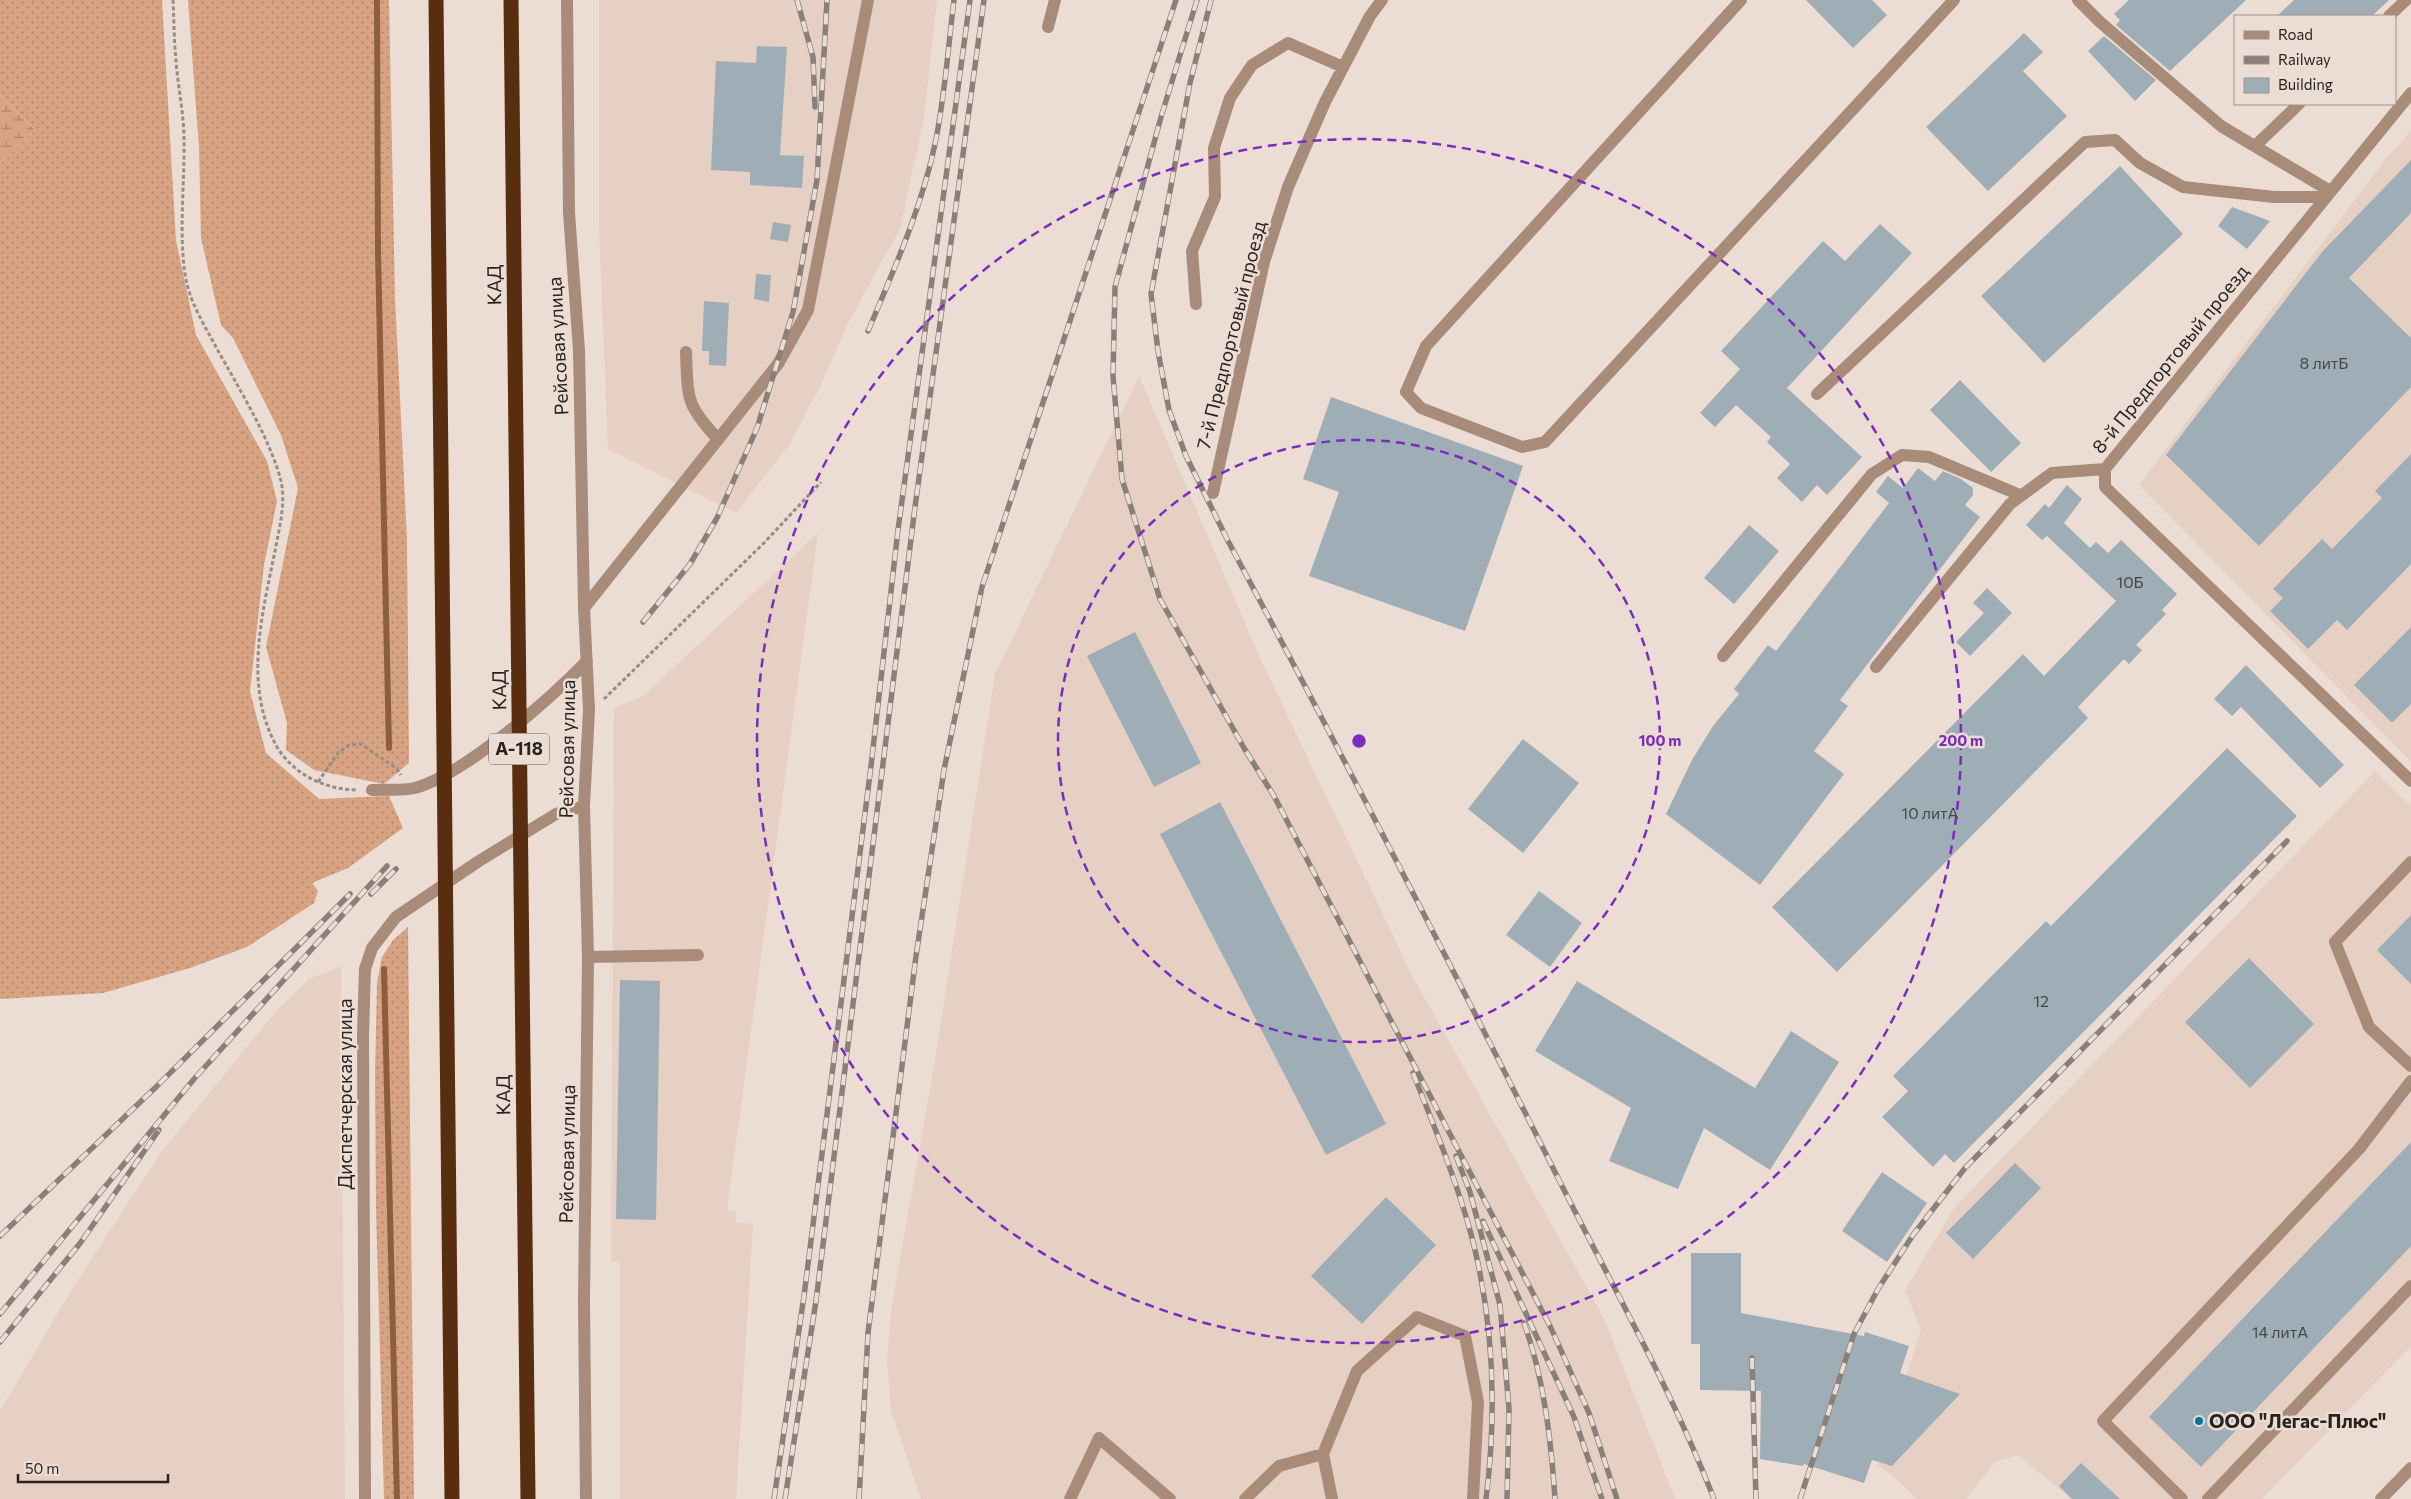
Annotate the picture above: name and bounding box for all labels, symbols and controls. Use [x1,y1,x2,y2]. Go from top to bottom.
legend [2234,15,2396,105]
text: Road [2278,25,2313,43]
text: Railway [2278,50,2331,68]
text: Building [2278,75,2333,93]
street label: 7-й Предпортовый проезд [1191,218,1270,451]
street label: 8-й Предпортовый проезд [2086,260,2253,458]
street label: КАД [482,264,505,306]
street label: Рейсовая улица [542,276,573,416]
house number: 8 литБ [2300,353,2348,372]
house number: 10Б [2116,572,2144,591]
street label: КАД [487,669,510,711]
street label: Рейсовая улица [554,679,579,819]
text: 100 m [1639,731,1681,749]
text: 200 m [1939,731,1983,749]
centre of rings [1350,732,1368,750]
road number: А-118 [489,734,549,764]
house number: 10 литА [1901,803,1959,822]
house number: 12 [2033,991,2049,1010]
street label: Диспетчерская улица [333,998,356,1190]
street label: КАД [491,1074,514,1116]
street label: Рейсовая улица [554,1084,579,1224]
house number: 14 литА [2252,1322,2308,1341]
place label: OOO "Легас-Плюс" [2209,1409,2386,1432]
marker: OOO "Легас-Плюс" [2193,1415,2205,1427]
scale bar [18,1452,168,1484]
text: 50 m [25,1459,59,1477]

